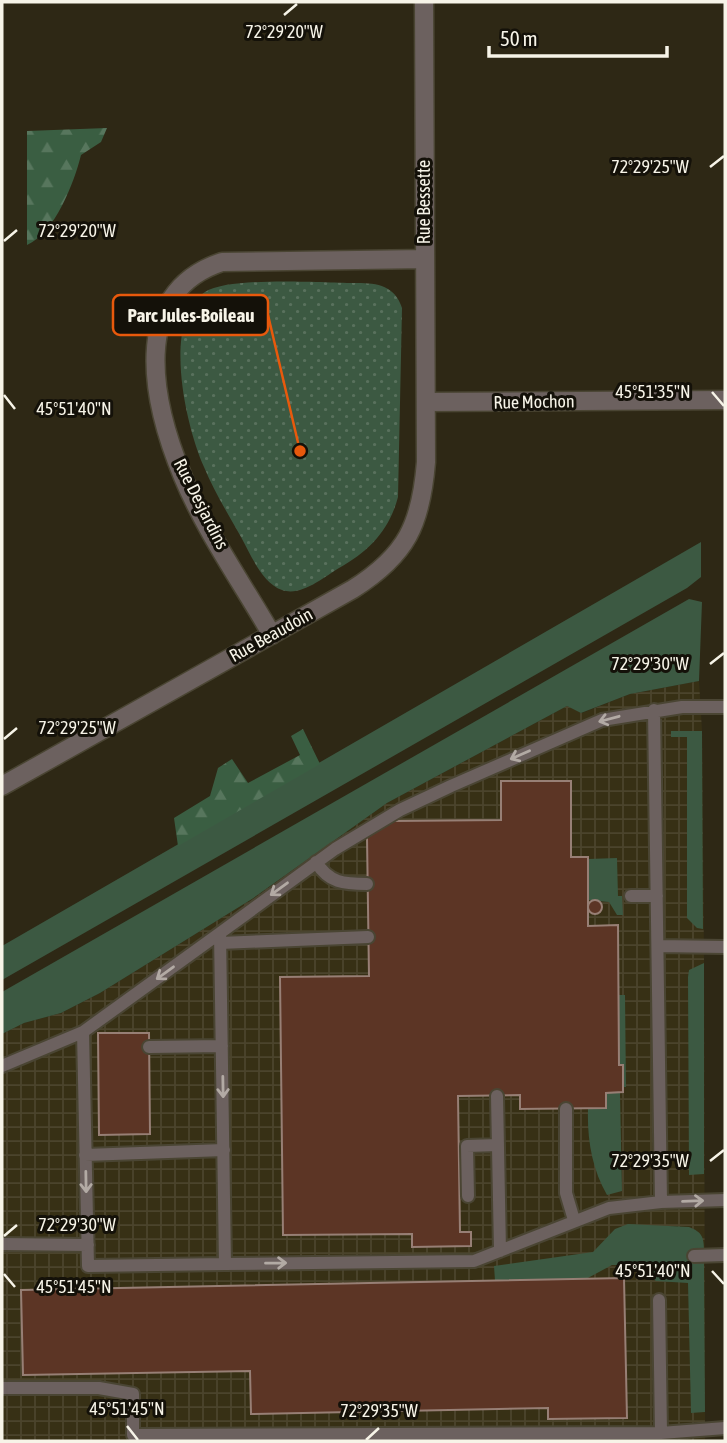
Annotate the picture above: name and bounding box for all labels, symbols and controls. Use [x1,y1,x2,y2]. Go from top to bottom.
scale bar [489,14,668,58]
text: 72°29'20"W [245,21,323,42]
text: 50 m [500,26,538,50]
text: 72°29'25"W [611,156,689,177]
street label: Rue Bessette [413,160,434,244]
text: 72°29'20"W [38,220,116,241]
callout: Parc Jules-Boileau [113,295,268,335]
text: Parc Jules-Boileau [128,304,254,326]
text: 45°51'35"N [615,381,691,402]
street label: Rue Mochon [493,390,575,413]
text: 45°51'40"N [36,398,112,419]
street label: Rue Desjardins [170,455,233,552]
street label: Rue Beaudoin [225,603,316,666]
text: 72°29'30"W [611,653,689,674]
one-way arrow [598,713,621,726]
text: 72°29'25"W [38,717,116,738]
one-way arrow [510,749,531,762]
one-way arrow [270,882,289,897]
one-way arrow [156,965,175,980]
one-way arrow [216,1075,230,1098]
text: 72°29'35"W [611,1150,689,1171]
one-way arrow [79,1171,93,1194]
one-way arrow [681,1194,704,1207]
text: 72°29'30"W [38,1214,116,1235]
one-way arrow [265,1256,288,1270]
text: 45°51'40"N [615,1260,691,1281]
text: 45°51'45"N [36,1276,112,1297]
text: 45°51'45"N [89,1398,165,1419]
text: 72°29'35"W [340,1400,418,1421]

